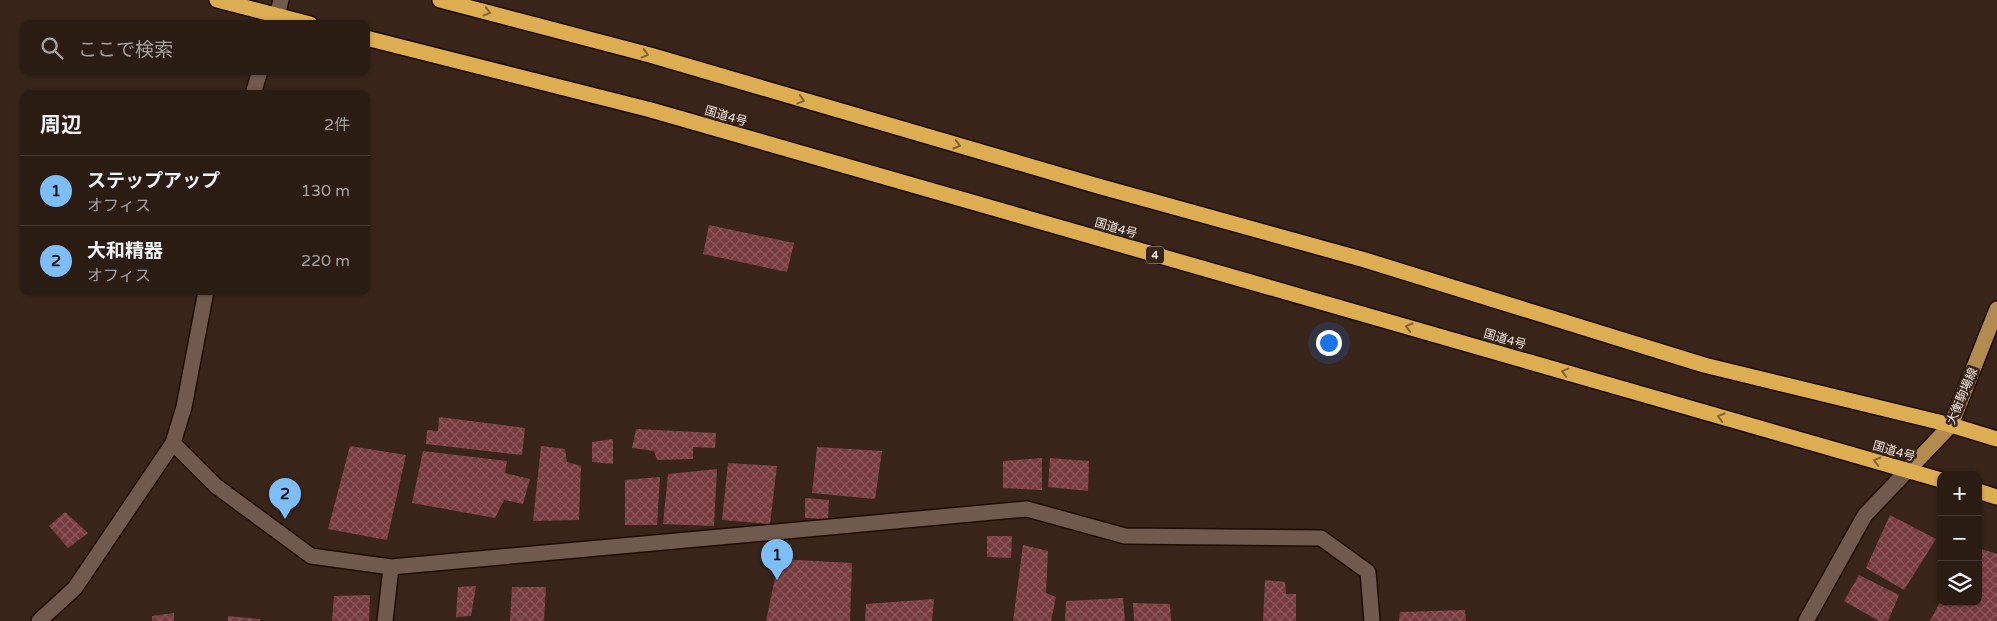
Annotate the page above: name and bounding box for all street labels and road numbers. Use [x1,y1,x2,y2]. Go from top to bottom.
street label: 国道4号 [703,103,749,129]
street label: 国道4号 [1093,215,1139,241]
road number: 4 [1146,246,1164,264]
street label: 国道4号 [1482,326,1528,352]
street label: 大衡駒場線 [1944,366,1980,426]
street label: 国道4号 [1871,438,1917,464]

